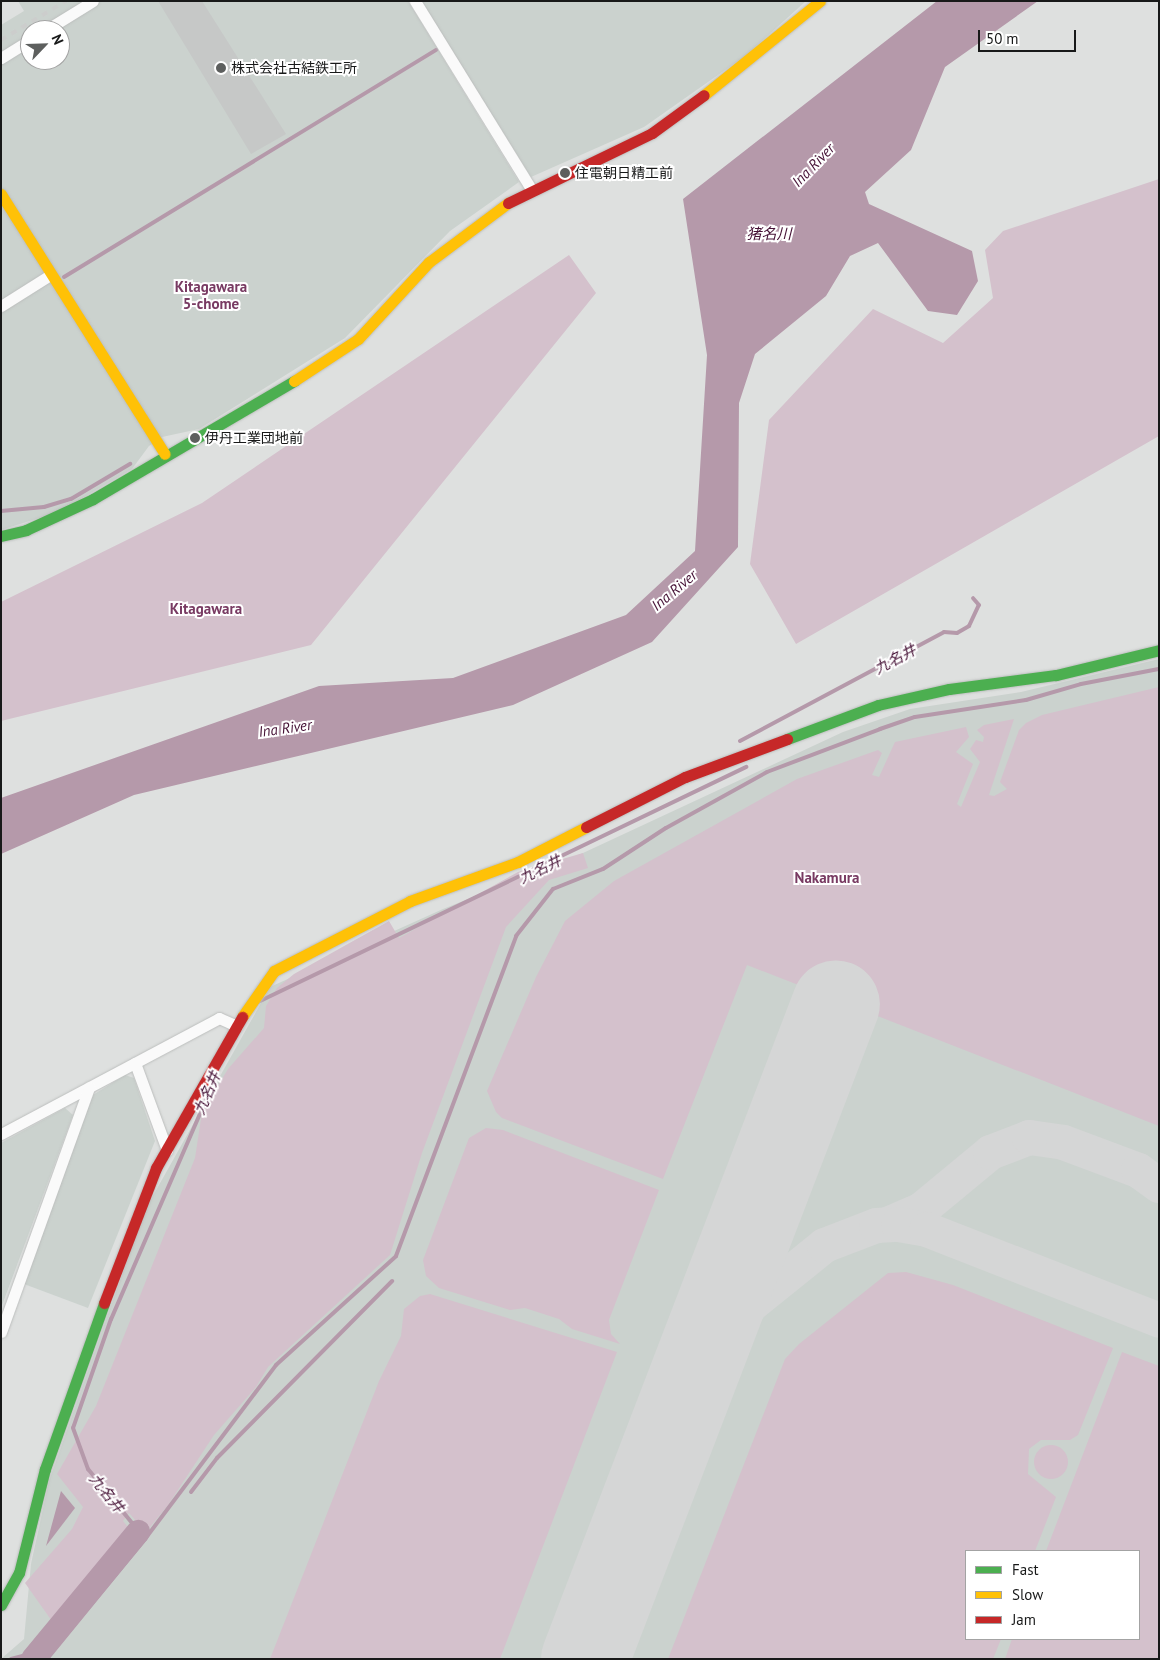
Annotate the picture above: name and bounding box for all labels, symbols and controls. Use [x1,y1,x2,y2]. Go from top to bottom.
north arrow [20,20,70,70]
scale bar [980,20,1078,52]
text: 50 m [986,29,1019,48]
text: N [48,31,68,47]
place label: 株式会社古結鉄工所 [231,60,357,76]
marker: 株式会社古結鉄工所 [215,62,227,74]
water label: Ina River [788,139,838,191]
place label: 住電朝日精工前 [575,165,673,181]
marker: 住電朝日精工前 [559,167,571,179]
water label: 猪名川 [747,225,791,243]
district label: Kitagawara 5-chome [175,277,247,312]
place label: 伊丹工業団地前 [205,430,303,446]
marker: 伊丹工業団地前 [189,432,201,444]
water label: Ina River [648,566,700,614]
district label: Kitagawara [170,600,242,618]
water label: 九名井 [871,640,919,678]
water label: Ina River [257,715,313,741]
water label: 九名井 [516,851,564,887]
district label: Nakamura [795,869,859,887]
water label: 九名井 [190,1069,224,1117]
water label: 九名井 [86,1470,128,1516]
legend [965,1550,1140,1640]
text: Fast [1012,1560,1039,1579]
text: Slow [1012,1585,1043,1604]
text: Jam [1012,1610,1036,1629]

